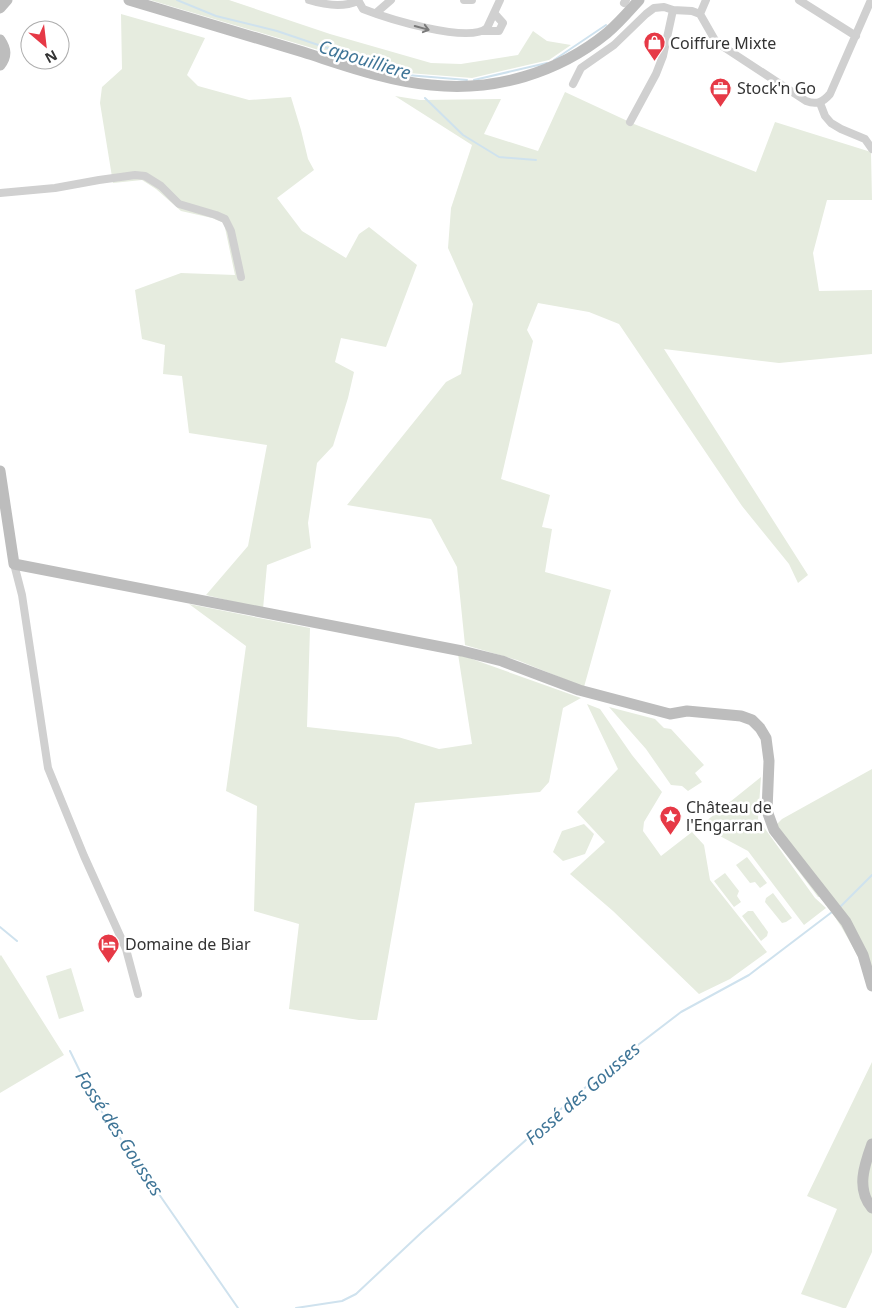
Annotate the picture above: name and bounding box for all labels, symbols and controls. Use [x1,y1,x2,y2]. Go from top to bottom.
north arrow [20,20,70,70]
one-way arrow [414,24,430,33]
shop icon: Coiffure Mixte [642,31,666,62]
place label: Coiffure Mixte [670,32,776,54]
water label: Capouilliere [316,34,414,84]
text: N [42,46,61,68]
office icon: Stock'n Go [709,76,733,107]
place label: Stock'n Go [737,77,816,99]
place label: Château de l'Engarran [686,796,772,836]
place icon: Château de l'Engarran [658,804,682,835]
hotel icon: Domaine de Biar [97,932,121,963]
place label: Domaine de Biar [125,933,251,955]
water label: Fossé des Gousses [519,1036,645,1150]
water label: Fossé des Gousses [70,1066,170,1200]

